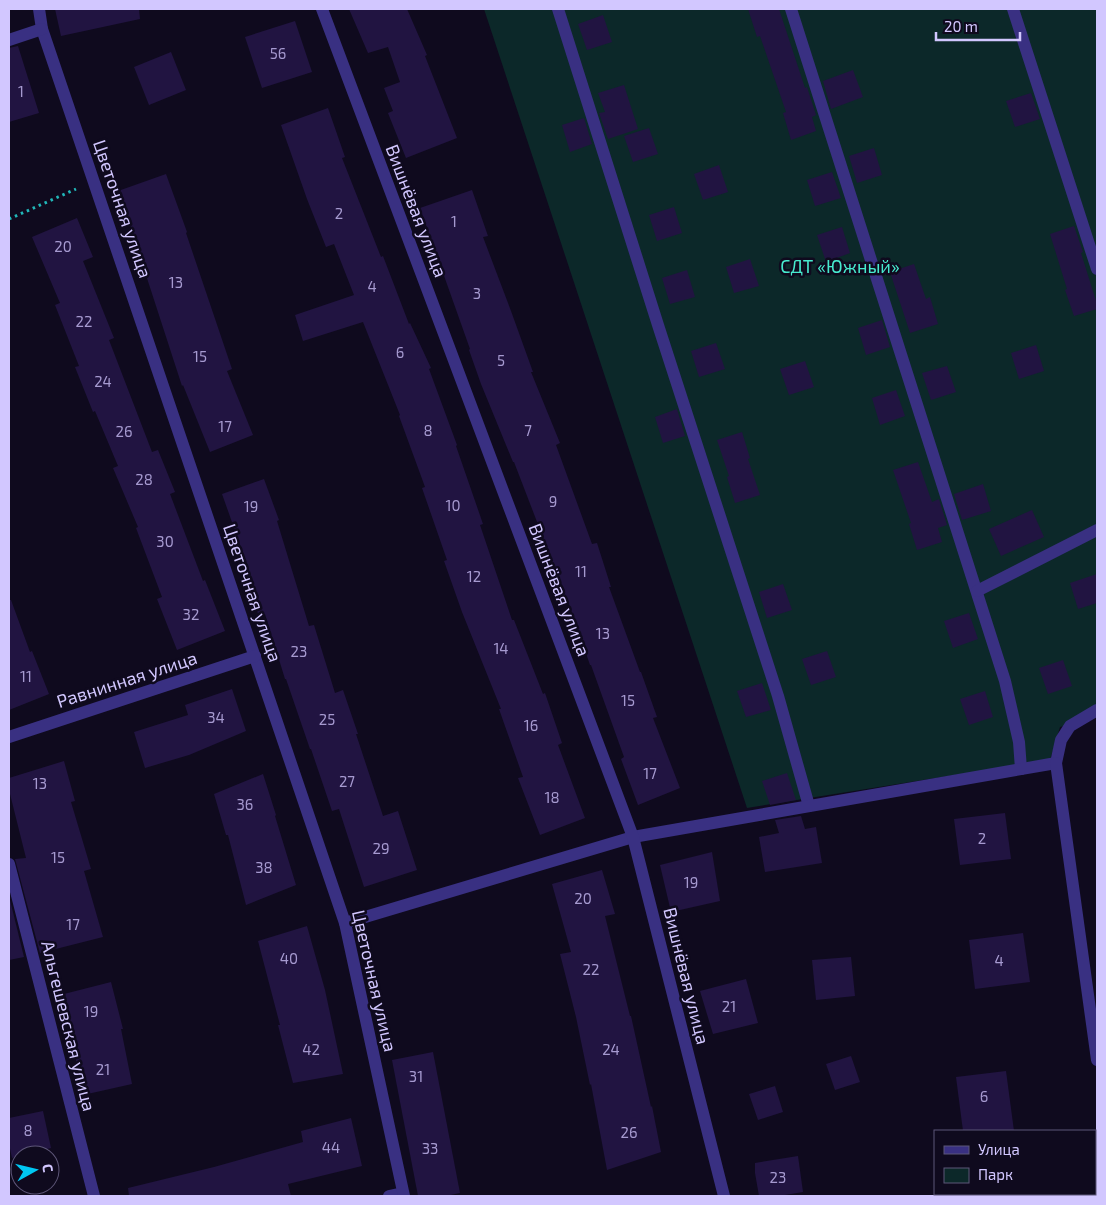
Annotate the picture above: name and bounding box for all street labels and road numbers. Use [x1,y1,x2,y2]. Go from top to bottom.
street label: Цветочная улица [89,137,157,281]
street label: Вишнёвая улица [382,141,452,280]
street label: Вишнёвая улица [525,520,595,659]
street label: Цветочная улица [219,521,287,665]
street label: Равнинная улица [54,646,200,712]
street label: Вишнёвая улица [659,905,715,1047]
street label: Цветочная улица [348,908,402,1054]
street label: Альгешевская улица [37,938,101,1113]

